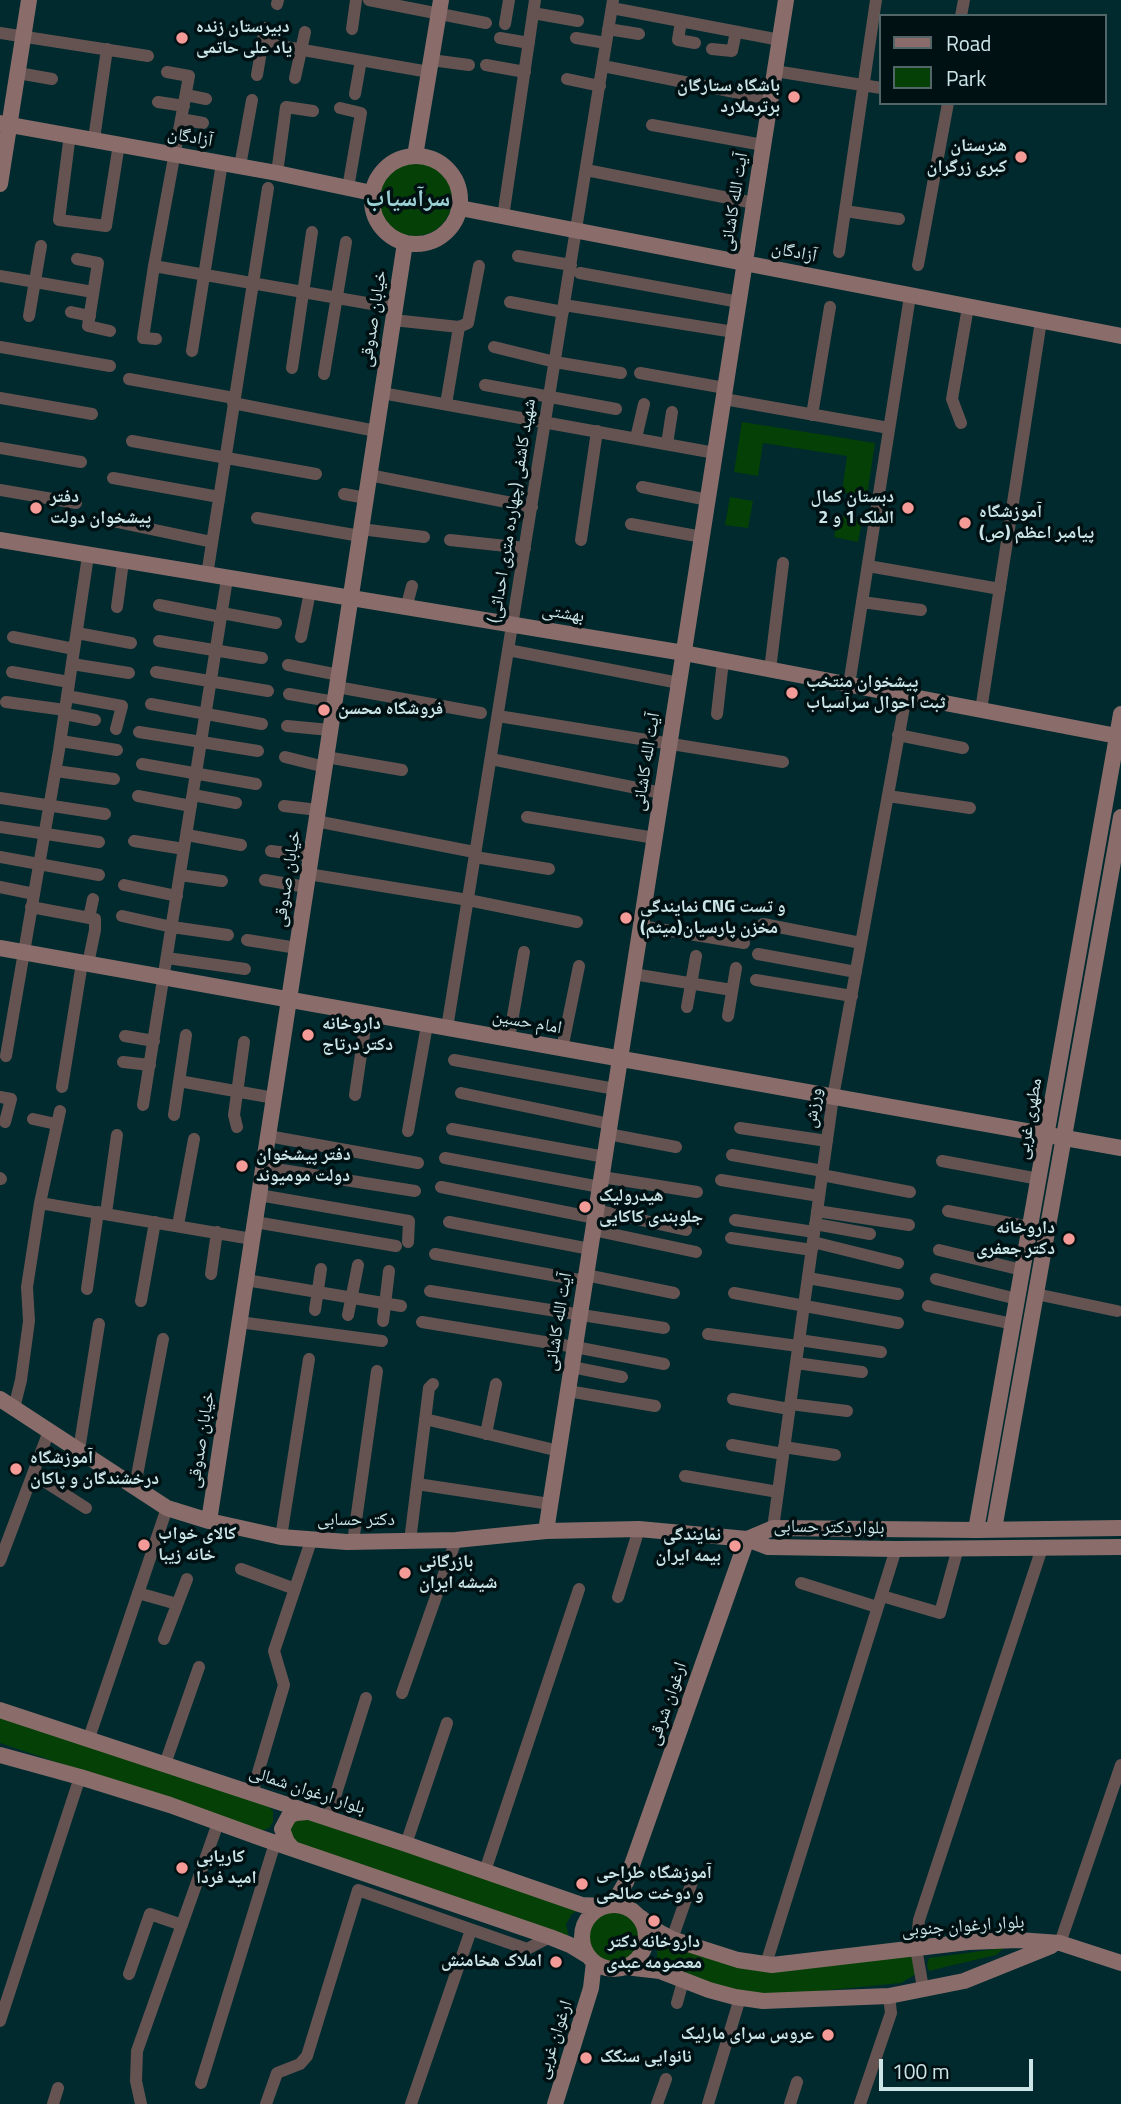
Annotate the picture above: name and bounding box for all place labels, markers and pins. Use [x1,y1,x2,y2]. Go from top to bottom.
place label: دبیرستان زنده یاد علی حاتمی [196,17,292,60]
marker: دبیرستان زنده یاد علی حاتمی [174,30,190,46]
place label: باشگاه ستارگان برترملارد [677,76,780,119]
marker: باشگاه ستارگان برترملارد [786,89,802,105]
place label: هنرستان کبری زرگران [927,136,1007,178]
marker: هنرستان کبری زرگران [1013,149,1029,165]
place label: دفتر پیشخوان دولت [50,487,151,530]
place label: دبستان کمال الملک 1 و 2 [811,487,894,530]
marker: دفتر پیشخوان دولت [28,500,44,516]
marker: دبستان کمال الملک 1 و 2 [900,500,916,516]
place label: آموزشگاه پیامبر اعظم (ص) [979,502,1094,544]
marker: آموزشگاه پیامبر اعظم (ص) [957,515,973,531]
place label: پیشخوان منتخب ثبت احوال سرآسیاب [806,672,945,714]
marker: پیشخوان منتخب ثبت احوال سرآسیاب [784,685,800,701]
place label: فروشگاه محسن [338,699,443,721]
marker: فروشگاه محسن [316,702,332,718]
place label: نمایندگی CNG و تست مخزن پارسیان(میثم) [640,897,786,940]
marker: نمایندگی CNG و تست مخزن پارسیان(میثم) [618,910,634,926]
place label: داروخانه دکتر درتاج [322,1014,393,1056]
marker: داروخانه دکتر درتاج [300,1027,316,1043]
place label: دفتر پیشخوان دولت مومیوند [256,1145,351,1188]
marker: دفتر پیشخوان دولت مومیوند [234,1158,250,1174]
place label: هیدرولیک جلوبندی کاکایی [599,1186,703,1228]
marker: هیدرولیک جلوبندی کاکایی [577,1199,593,1215]
place label: داروخانه دکتر جعفری [976,1218,1055,1260]
marker: داروخانه دکتر جعفری [1061,1231,1077,1247]
place label: آموزشگاه درخشندگان و پاکان [30,1448,159,1490]
marker: آموزشگاه درخشندگان و پاکان [8,1461,24,1477]
place label: کالای خواب خانه زیبا [158,1524,236,1566]
place label: نمایندگی بیمه ایران [655,1525,721,1568]
marker: کالای خواب خانه زیبا [136,1537,152,1553]
marker: نمایندگی بیمه ایران [727,1538,743,1554]
place label: بازرگانی شیشه ایران [419,1552,497,1594]
marker: بازرگانی شیشه ایران [397,1565,413,1581]
place label: کاریابی امید فردا [196,1847,257,1890]
marker: کاریابی امید فردا [174,1860,190,1876]
place label: آموزشگاه طراحی و دوخت صالحی [596,1863,712,1906]
marker: آموزشگاه طراحی و دوخت صالحی [574,1876,590,1892]
marker: داروخانه دکتر معصومه عبدی [646,1913,662,1929]
place label: داروخانه دکتر معصومه عبدی [606,1932,702,1974]
place label: املاک هخامنش [441,1951,542,1973]
marker: املاک هخامنش [548,1954,564,1970]
place label: عروس سرای مارلیک [681,2024,814,2046]
marker: عروس سرای مارلیک [820,2027,836,2043]
place label: نانوایی سنگک [600,2047,692,2069]
marker: نانوایی سنگک [578,2050,594,2066]

